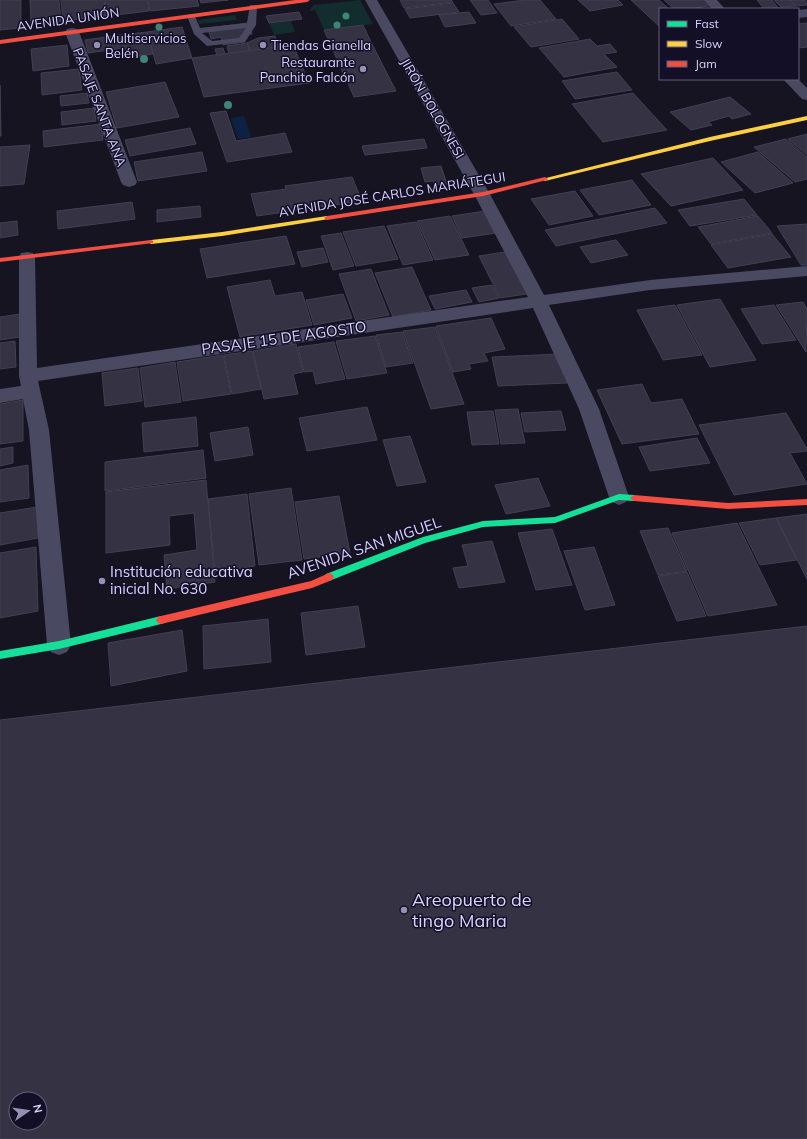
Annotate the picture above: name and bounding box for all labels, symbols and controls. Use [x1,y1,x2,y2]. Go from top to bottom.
street label: AVENIDA UNIÓN [16,4,120,34]
legend [659,8,799,80]
text: Fast [695,16,719,31]
place label: Multiservicios Belén [105,30,186,61]
text: Slow [695,36,723,51]
place label: Tiendas Gianella [271,37,371,53]
marker: Multiservicios Belén [92,40,102,50]
marker: Tiendas Gianella [258,40,268,50]
street label: PASAJE SANTA ANA [70,45,130,169]
place label: Restaurante Panchito Falcón [260,54,355,85]
street label: JIRÓN BOLOGNESI [398,55,468,161]
text: Jam [695,56,717,71]
marker: Restaurante Panchito Falcón [358,64,368,74]
street label: AVENIDA JOSÉ CARLOS MARIÁTEGUI [277,168,507,220]
street label: PASAJE 15 DE AGOSTO [200,317,368,358]
street label: AVENIDA SAN MIGUEL [284,512,443,583]
place label: Institución educativa inicial No. 630 [110,562,253,598]
marker: Institución educativa inicial No. 630 [97,576,107,586]
place label: Areopuerto de tingo Maria [412,888,531,932]
marker: Areopuerto de tingo Maria [399,905,409,915]
north arrow [8,1091,48,1131]
text: N [30,1103,45,1114]

